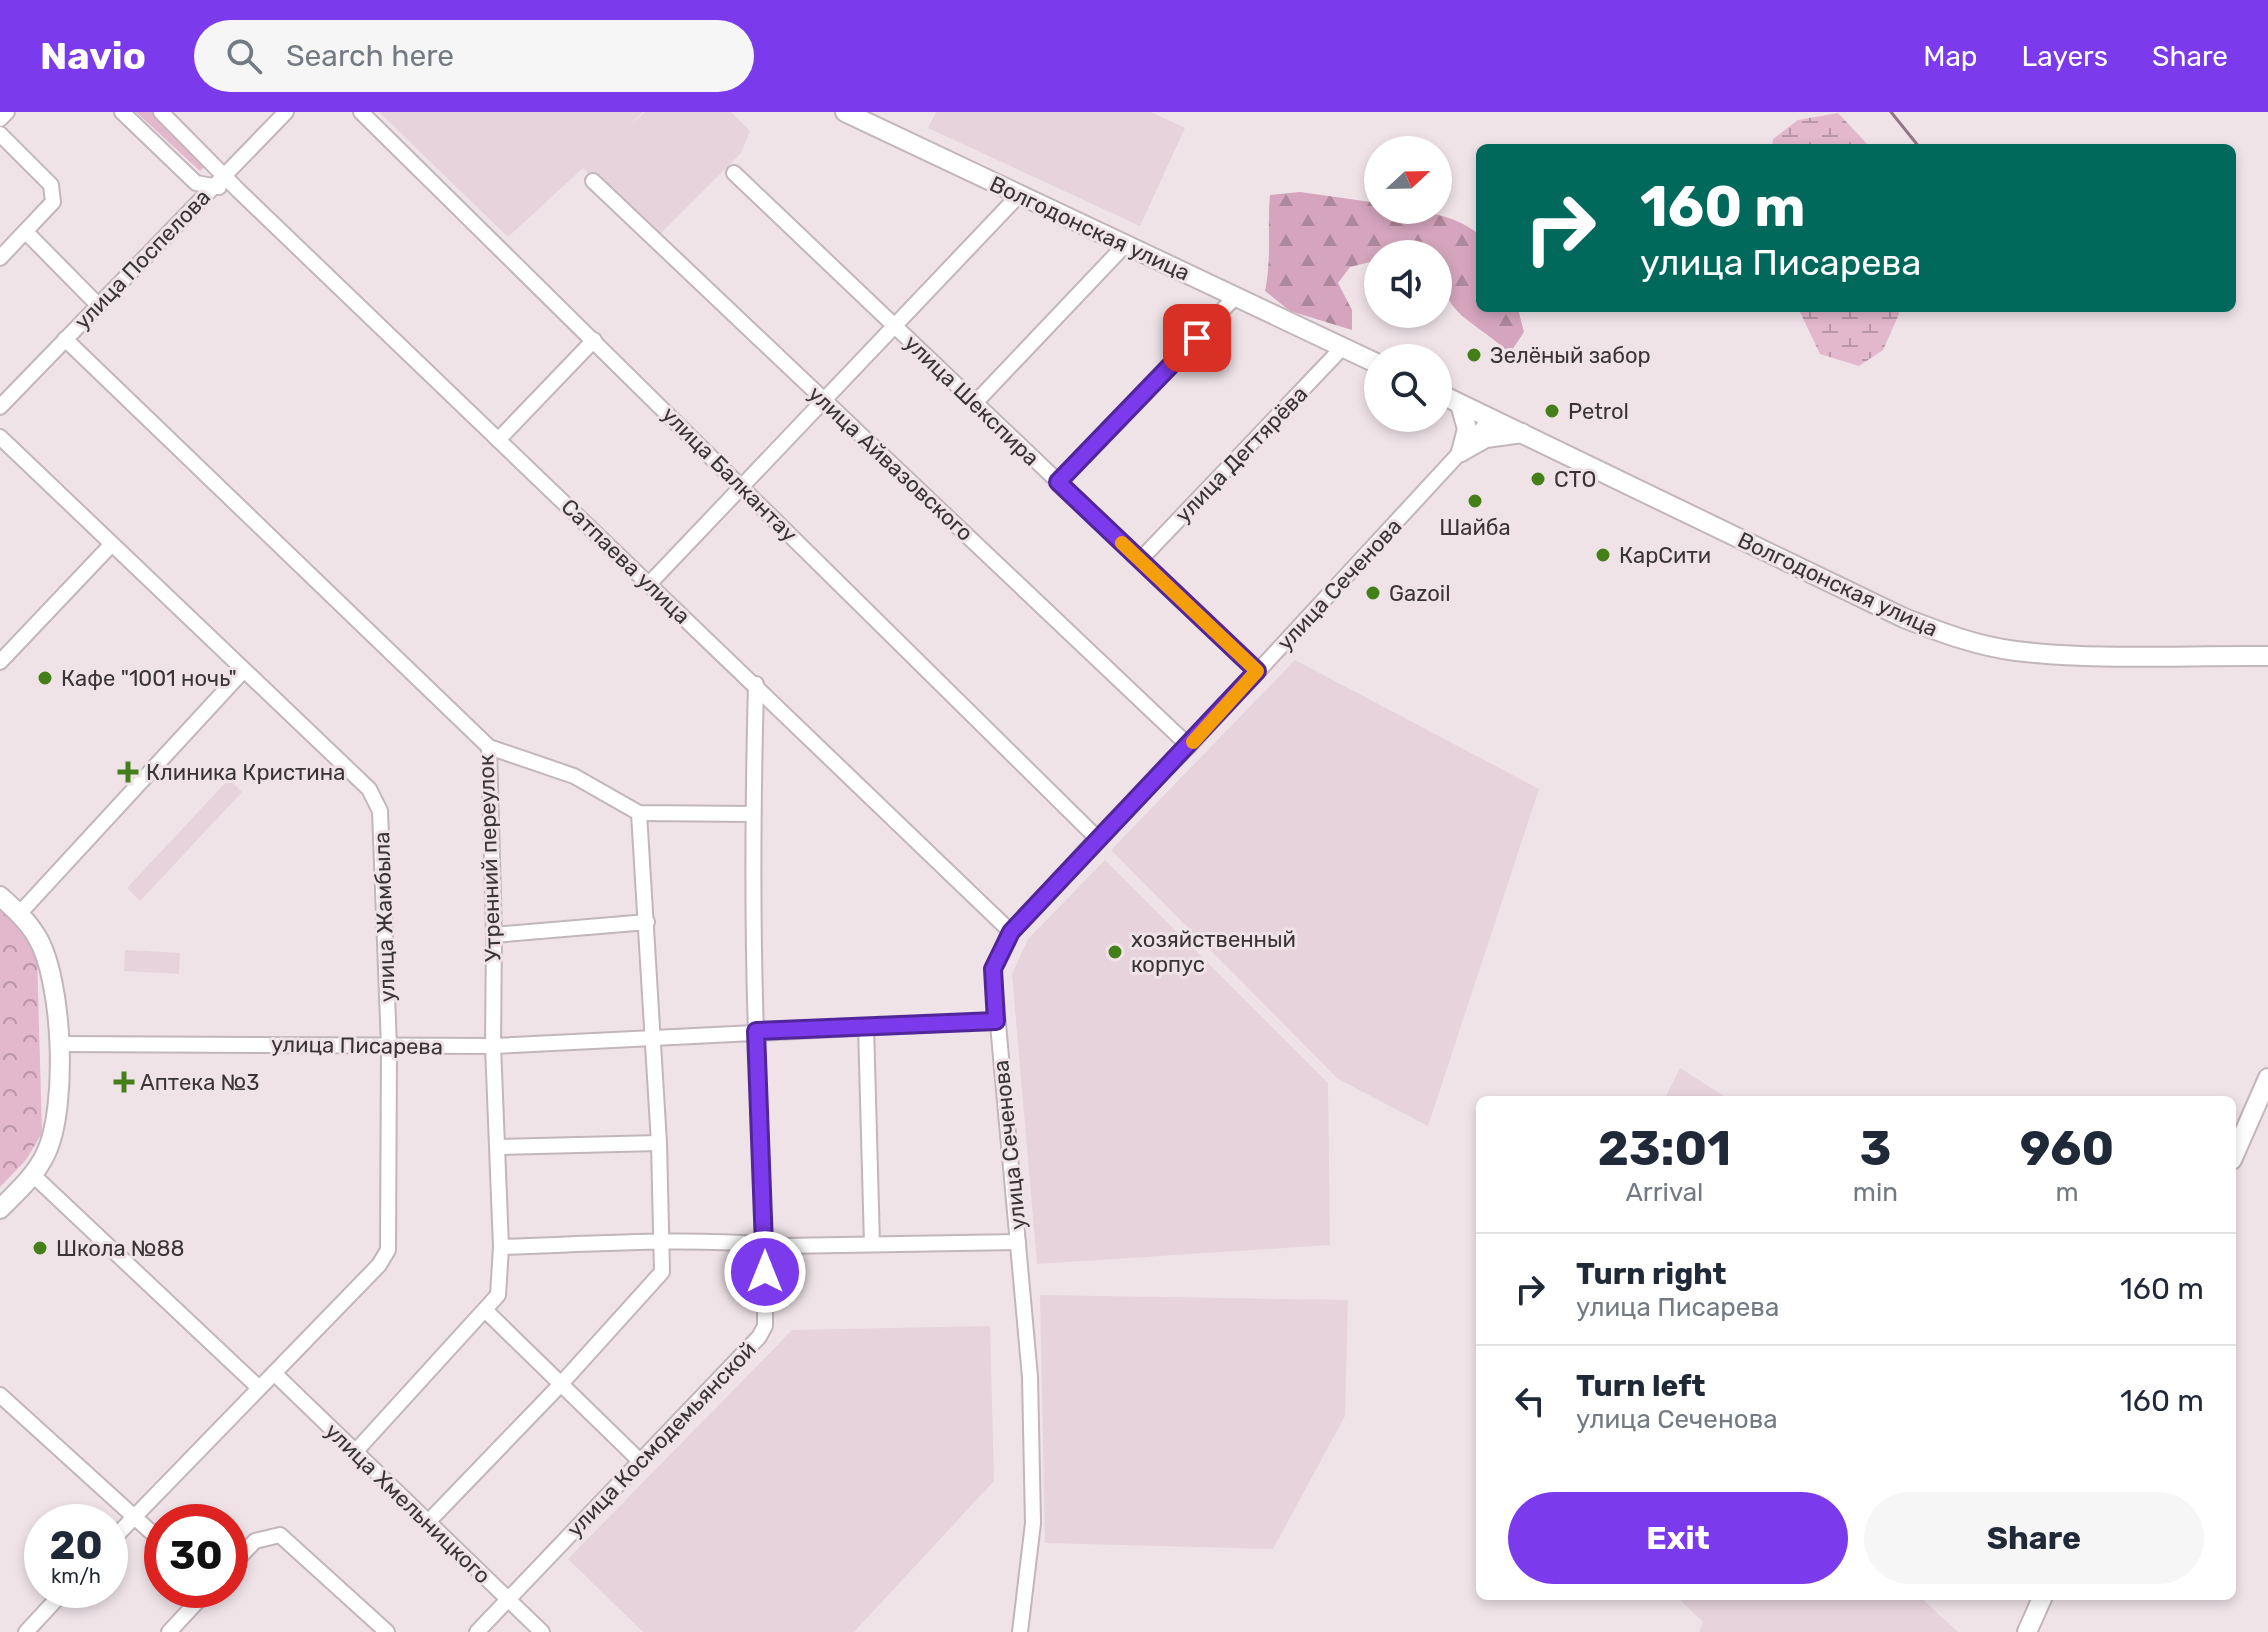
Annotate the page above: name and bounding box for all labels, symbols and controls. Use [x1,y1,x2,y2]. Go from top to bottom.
search box [194,20,754,92]
text: Navio [40,33,146,79]
icon: search [222,34,266,78]
text: Search here [286,38,454,74]
text: Map [1923,40,1978,73]
text: Layers [2022,40,2108,73]
text: Share [2152,40,2228,73]
north arrow [1364,136,1452,224]
map controls [1364,136,1452,432]
street label: Волгодонская улица [985,170,1194,287]
text: 160 m [1640,174,1806,240]
icon: right [1508,176,1612,280]
street label: улица Поспелова [69,184,216,335]
button: sound [1364,240,1452,328]
text: улица Писарева [1640,241,1921,284]
pin [1163,304,1231,372]
icon: arrive [1175,316,1219,360]
street label: улица Шекспира [899,329,1045,472]
place label: Зелёный забор [1490,342,1651,369]
button: search [1364,344,1452,432]
marker: Зелёный забор [1465,346,1483,364]
street label: улица Айвазовского [803,380,979,547]
street label: улица Дегтярёва [1169,381,1313,528]
place label: Petrol [1568,398,1629,425]
street label: улица Балкантау [656,401,803,548]
marker: Petrol [1543,402,1561,420]
place label: СТО [1554,466,1596,493]
marker: СТО [1529,470,1547,488]
marker: Шайба [1466,492,1484,510]
street label: Сатпаева улица [556,493,696,630]
street label: улица Сеченова [1271,513,1407,656]
place label: Шайба [1439,514,1511,541]
street label: Волгодонская улица [1733,526,1942,643]
place label: КарСити [1619,542,1711,569]
marker: КарСити [1594,546,1612,564]
place label: Gazoil [1389,580,1450,607]
marker: Gazoil [1364,584,1382,602]
place label: Кафе "1001 ночь" [61,665,237,692]
marker: Кафе "1001 ночь" [36,669,54,687]
street label: Утренний переулок [472,754,507,962]
place label: Клиника Кристина [146,759,345,786]
marker: Клиника Кристина [117,761,139,783]
street label: улица Жамбыла [368,831,401,1003]
place label: хозяйственный корпус [1131,926,1296,978]
marker: хозяйственный корпус [1106,943,1124,961]
street label: улица Писарева [271,1031,443,1060]
street label: улица Сеченова [987,1059,1032,1231]
place label: Аптека №3 [140,1069,259,1096]
marker: Аптека №3 [115,1073,133,1091]
text: 23:01 [1598,1120,1731,1177]
text: 3 [1860,1120,1891,1177]
text: 960 [2020,1120,2114,1177]
text: Arrival [1625,1177,1703,1208]
text: min [1853,1177,1898,1208]
text: m [2055,1177,2079,1208]
position arrow [723,1230,807,1314]
place label: Школа №88 [56,1235,185,1262]
marker: Школа №88 [31,1239,49,1257]
text: Turn right [1576,1256,1727,1292]
icon: right [1508,1267,1552,1311]
text: 160 m [2120,1271,2204,1307]
text: улица Писарева [1576,1292,1779,1323]
street label: улица Космодемьянской [561,1336,762,1543]
text: Turn left [1576,1368,1706,1404]
icon: left [1508,1379,1552,1423]
text: 160 m [2120,1383,2204,1419]
text: улица Сеченова [1576,1404,1778,1435]
street label: улица Хмельницкого [319,1417,496,1589]
button: Exit [1508,1492,1848,1584]
button: Share [1864,1492,2204,1584]
speed limit sign: 30 [144,1504,248,1608]
text: 20 [49,1522,103,1569]
text: km/h [51,1564,101,1588]

